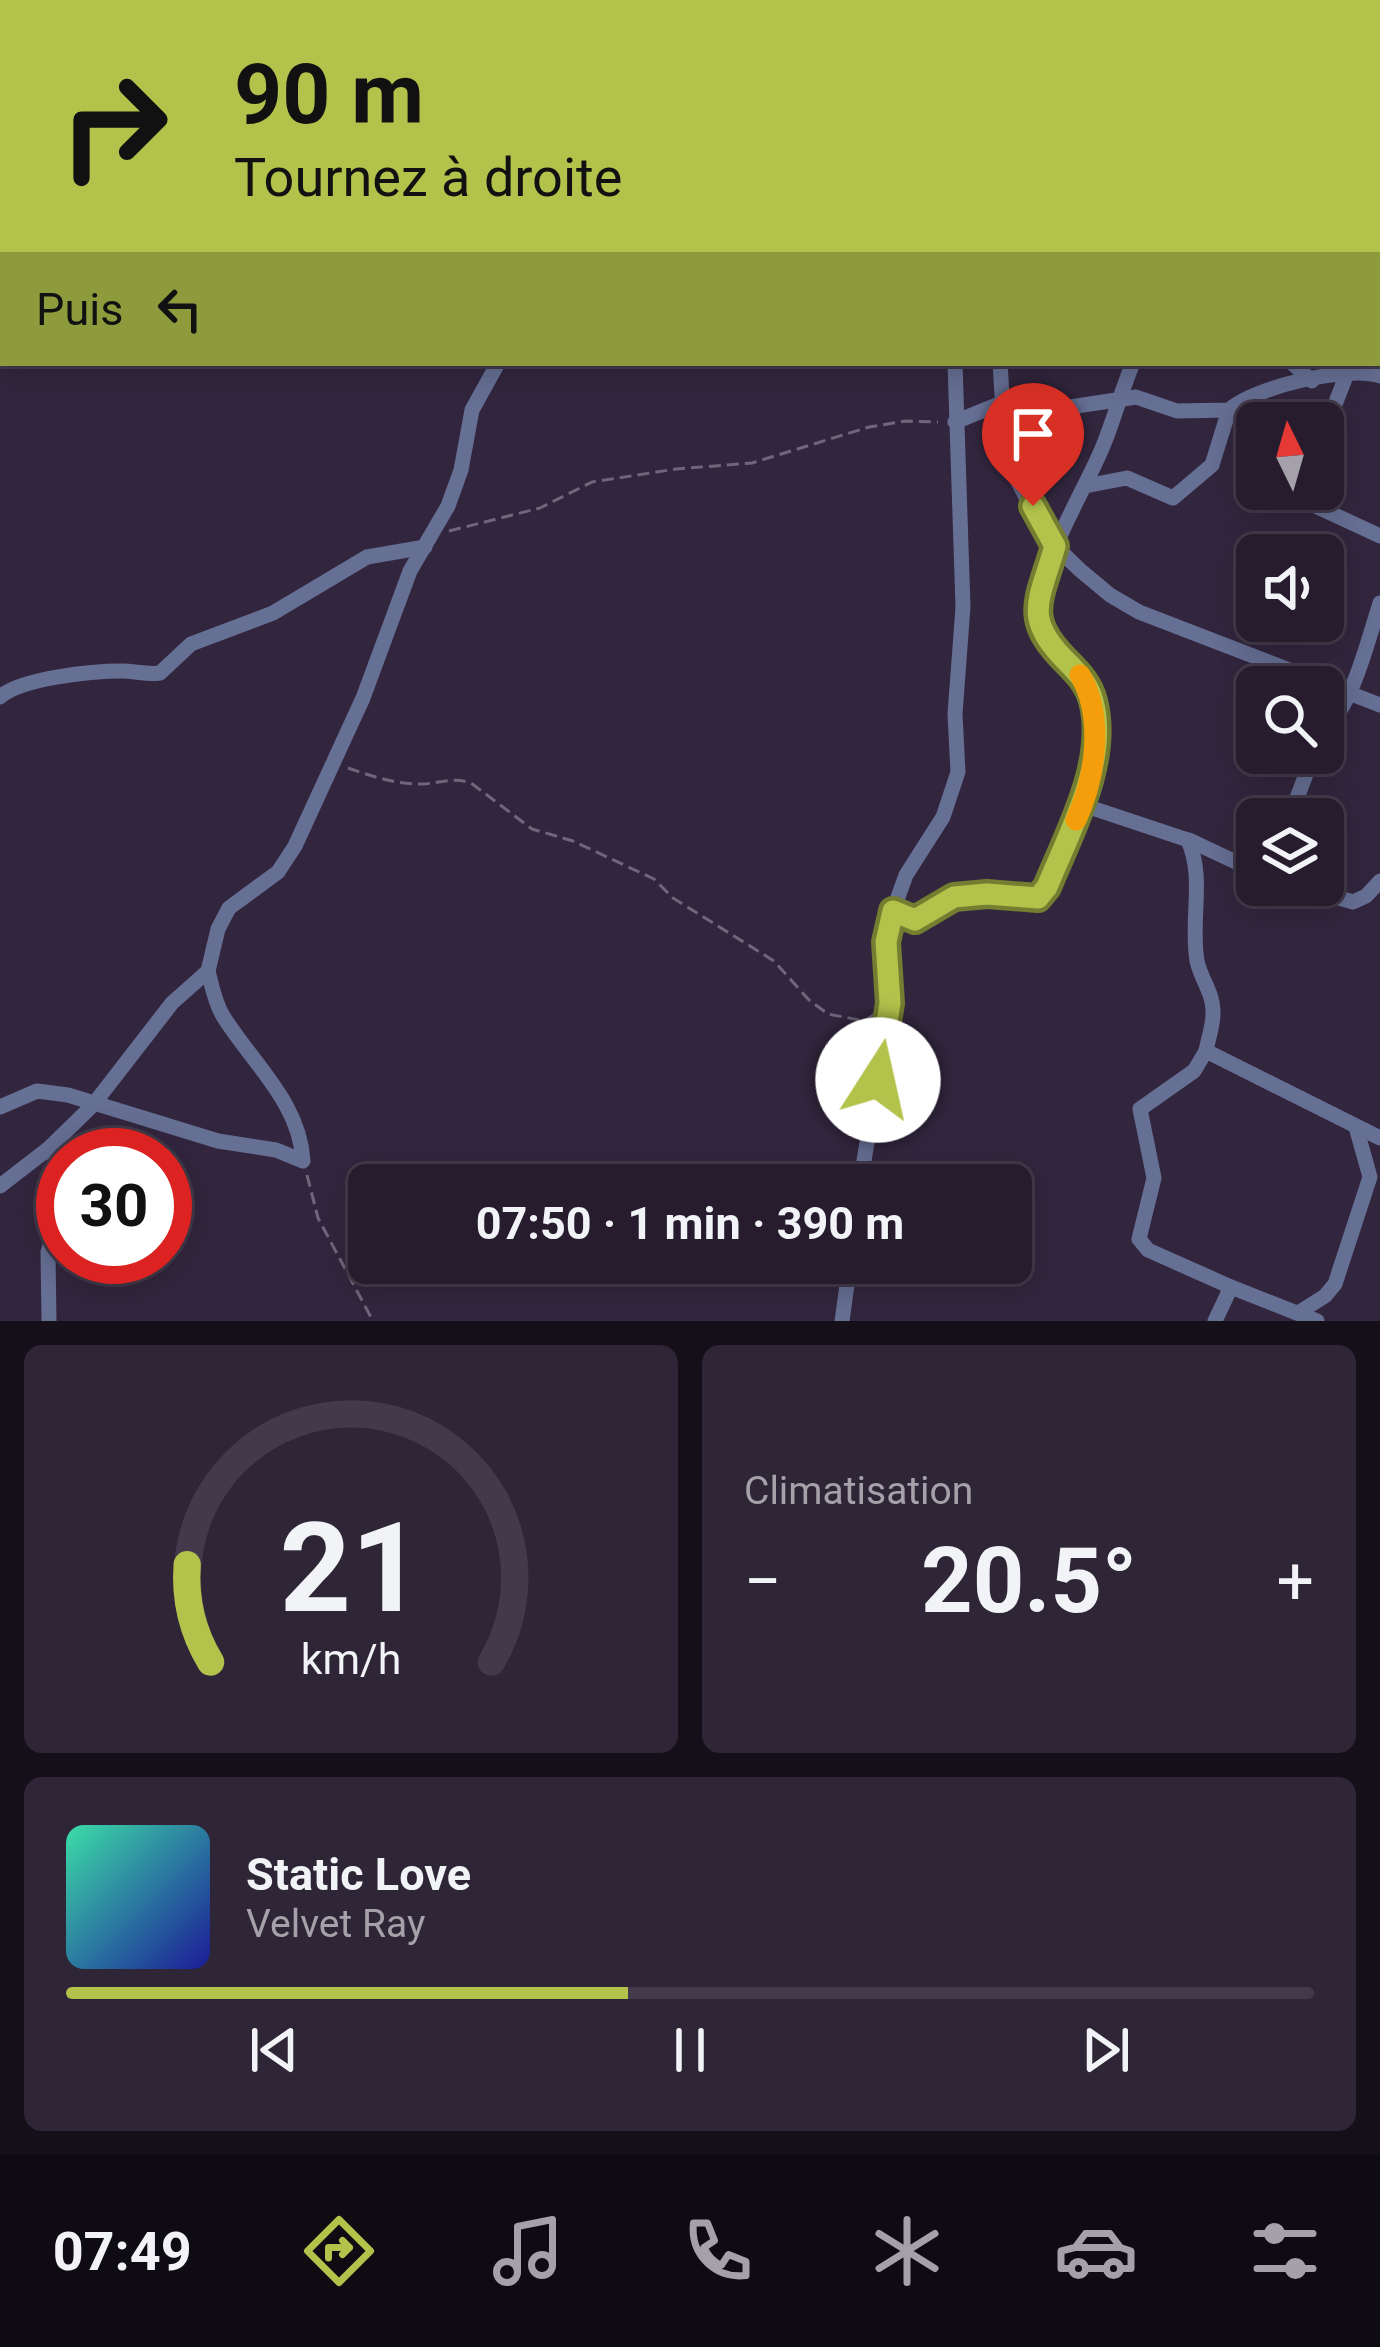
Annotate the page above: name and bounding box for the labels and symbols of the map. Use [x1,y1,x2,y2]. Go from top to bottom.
pin [982,383,1084,506]
north arrow [1236,402,1344,510]
position arrow [815,1017,941,1143]
speed limit sign: 30 [36,1128,192,1284]

